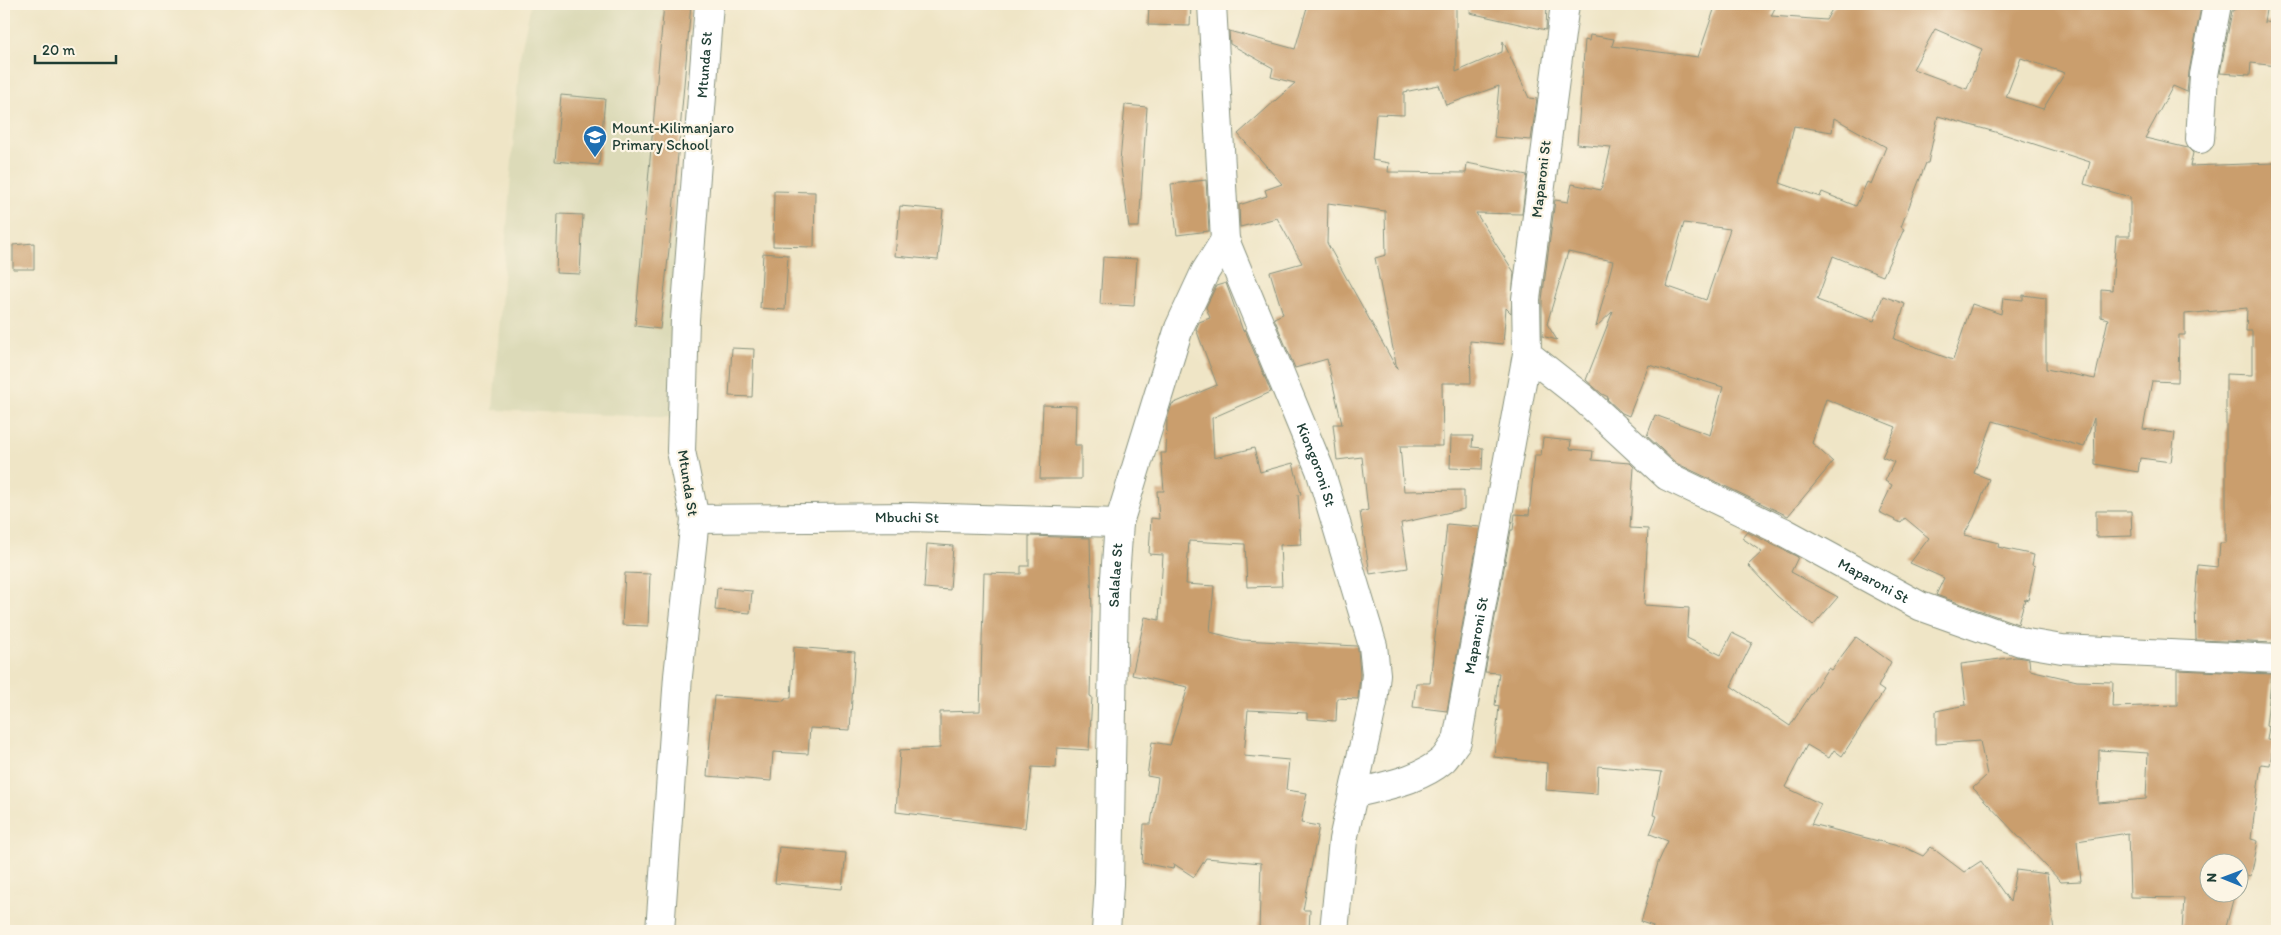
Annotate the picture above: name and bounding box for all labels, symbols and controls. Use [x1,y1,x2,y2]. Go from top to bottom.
street label: Mtunda St [693,30,716,99]
scale bar [35,32,116,64]
text: 20 m [42,41,76,59]
place label: Mount-Kilimanjaro Primary School [612,119,734,154]
school or university icon: Mount-Kilimanjaro Primary School [582,124,608,158]
street label: Maparoni St [1527,139,1555,219]
street label: Kiongoroni St [1292,420,1340,509]
street label: Mtunda St [674,449,702,518]
street label: Mbuchi St [875,508,940,527]
street label: Salalae St [1105,542,1127,608]
street label: Maparoni St [1835,554,1912,607]
street label: Maparoni St [1460,595,1492,675]
north arrow [2198,852,2248,902]
text: N [2203,873,2220,883]

